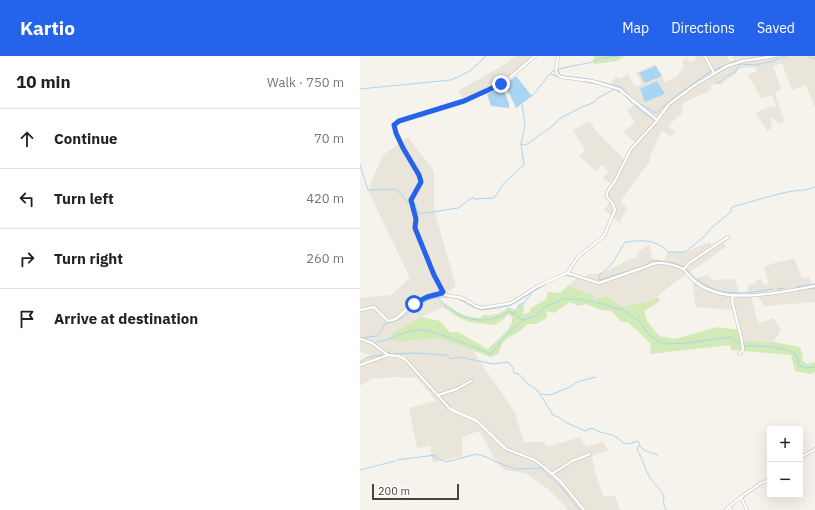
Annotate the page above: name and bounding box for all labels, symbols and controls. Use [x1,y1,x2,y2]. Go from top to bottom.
text: Kartio [20,16,75,40]
text: Map [622,19,649,37]
text: Directions [671,19,735,37]
text: Saved [757,19,795,37]
text: 10 min [16,71,71,93]
text: Walk · 750 m [267,74,344,91]
route end [492,75,510,93]
icon: ahead [16,128,38,150]
text: Continue [54,129,118,148]
text: 70 m [314,130,344,147]
icon: left [16,188,38,210]
text: Turn left [54,189,114,208]
text: 420 m [306,190,344,207]
icon: right [16,248,38,270]
text: Turn right [54,249,123,268]
text: 260 m [306,250,344,267]
route start [405,295,423,313]
icon: arrive [16,308,38,330]
text: Arrive at destination [54,309,198,328]
map controls [767,426,803,498]
button: + [767,426,803,462]
button: − [767,462,803,498]
scale bar [372,482,459,501]
text: 200 m [378,484,410,498]

